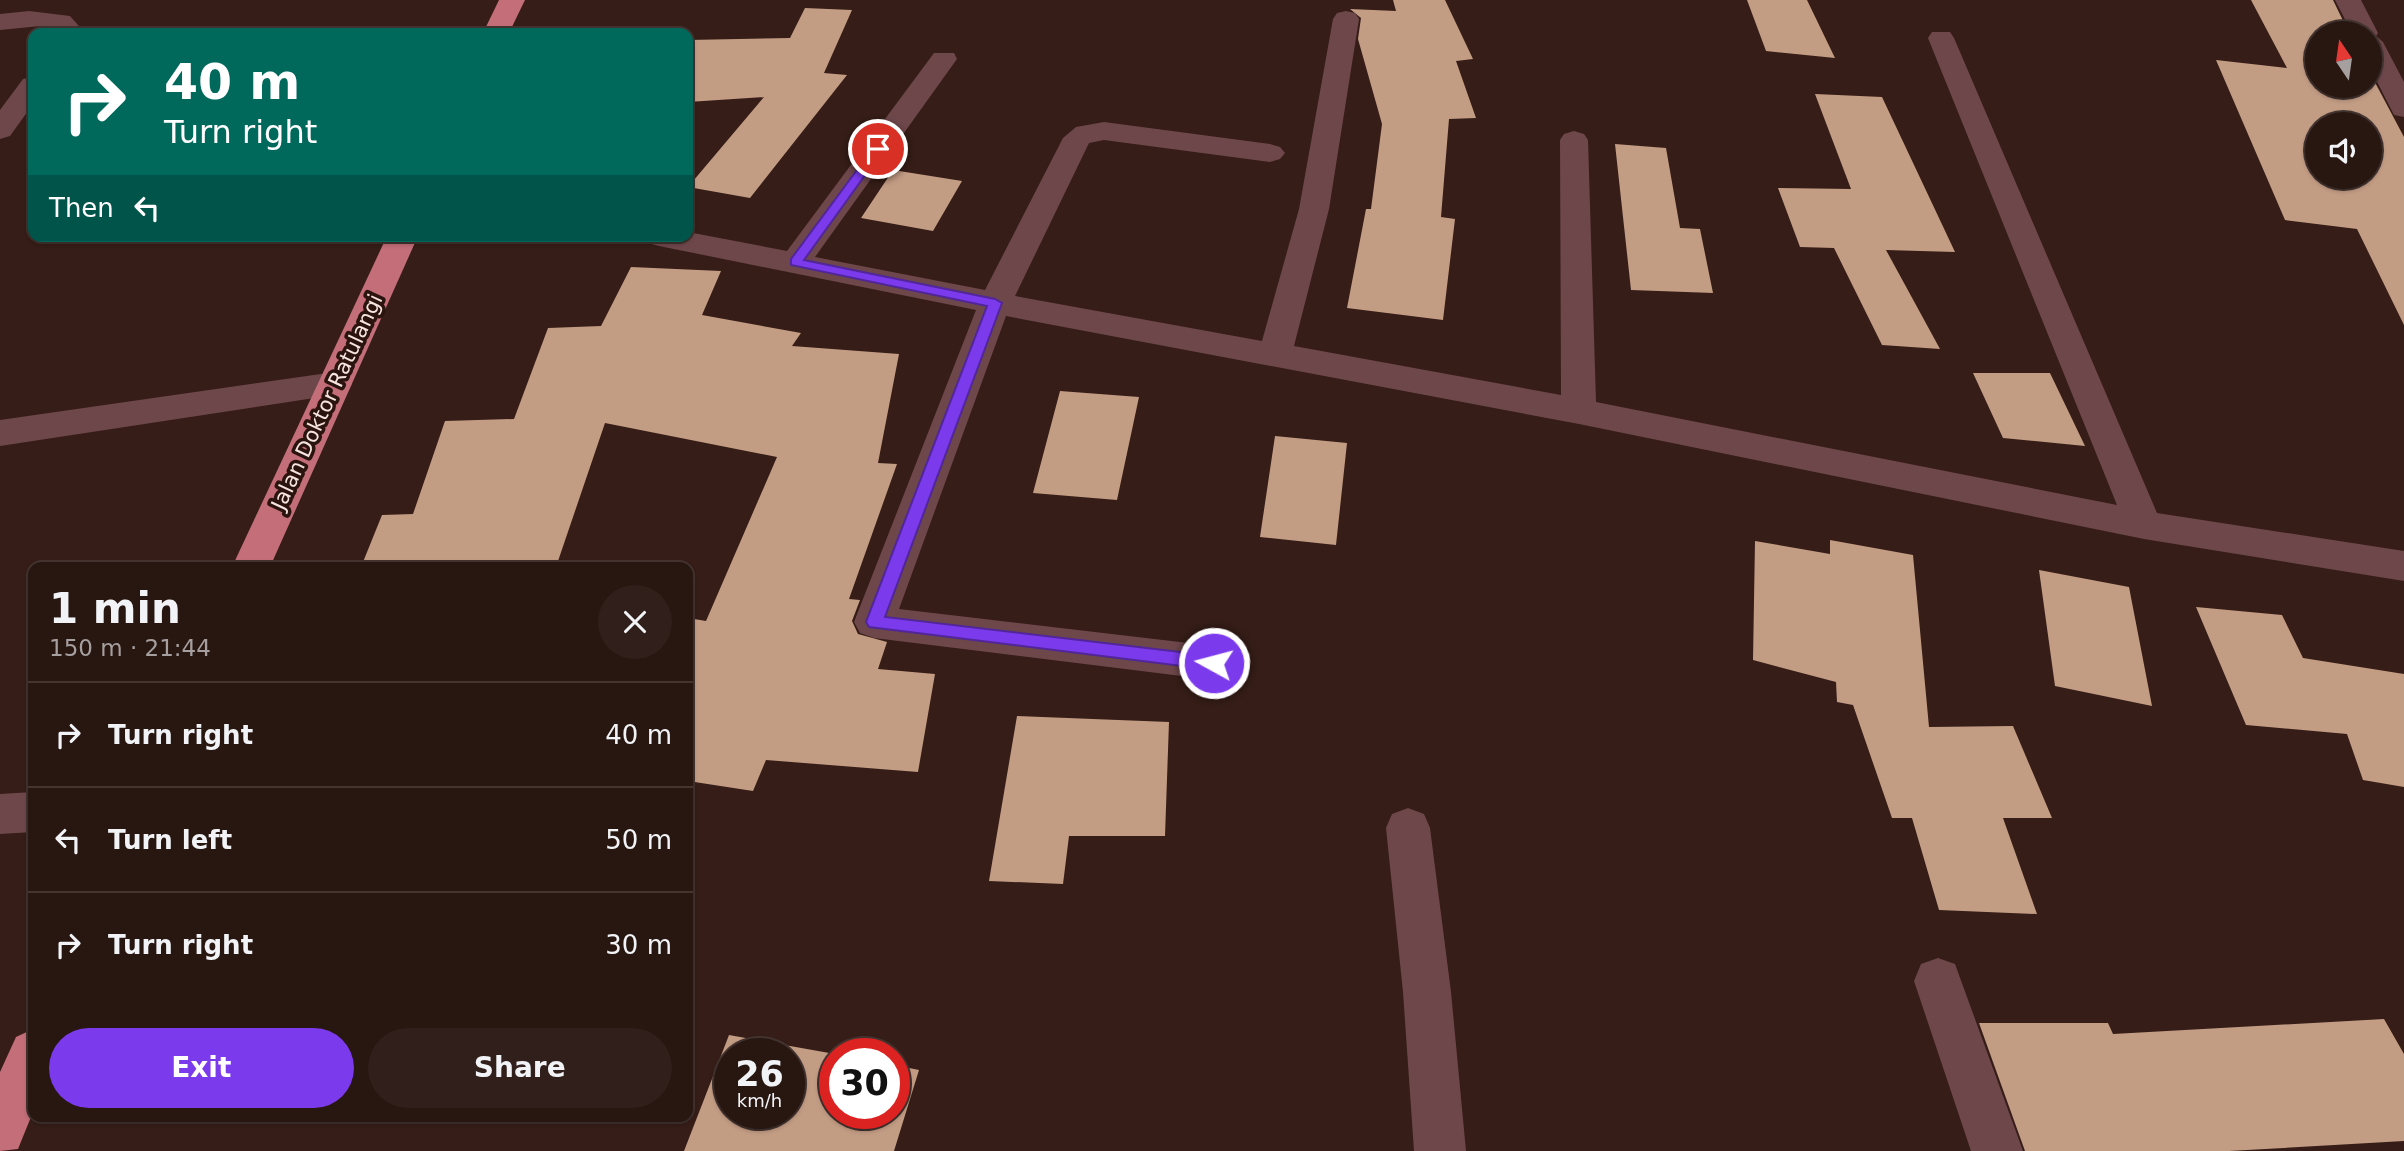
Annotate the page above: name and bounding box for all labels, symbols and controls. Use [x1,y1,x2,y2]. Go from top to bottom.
north arrow [2305,21,2382,98]
map controls [2305,21,2382,189]
text: 40 m [164,54,300,111]
icon: right [49,56,140,147]
button: sound [2305,112,2382,189]
text: Turn right [164,113,317,151]
pin [848,119,908,179]
icon: arrive [859,130,897,168]
icon: left [128,189,166,227]
text: Then [49,193,114,223]
street label: Jalan Doktor Ratulangi [266,290,388,515]
text: 1 min [49,584,181,633]
button: close [598,585,672,659]
position arrow [1177,626,1251,700]
text: 150 m · 21:44 [49,635,211,661]
icon: right [49,716,87,754]
text: Turn right [108,720,253,750]
text: 40 m [605,720,672,750]
icon: left [49,821,87,859]
text: Turn left [108,825,232,855]
text: 50 m [605,825,672,855]
icon: right [49,926,87,964]
text: Turn right [108,930,253,960]
text: 30 m [605,930,672,960]
button: Exit [49,1028,354,1108]
button: Share [368,1028,672,1108]
speed limit sign: 30 [819,1038,910,1129]
text: 26 [735,1054,784,1094]
text: km/h [737,1090,782,1111]

